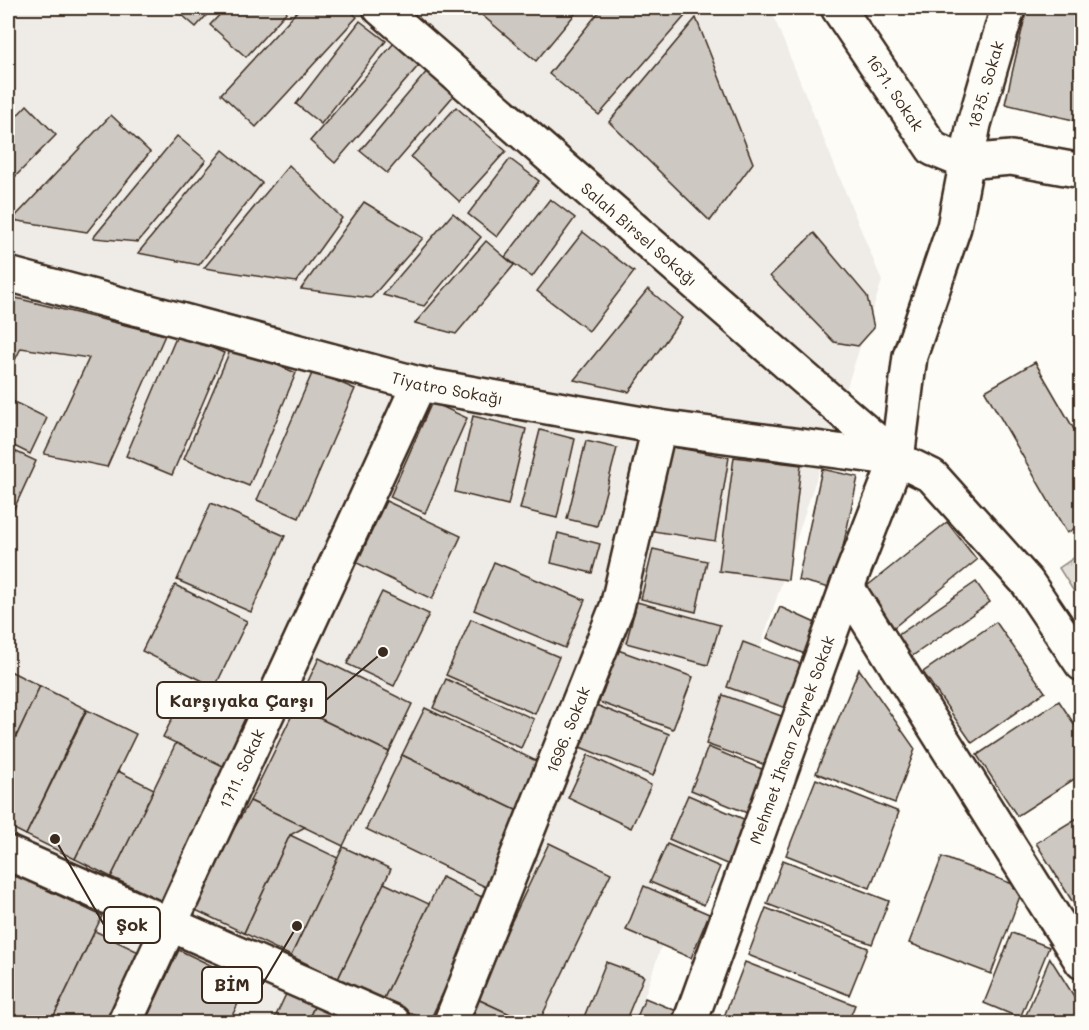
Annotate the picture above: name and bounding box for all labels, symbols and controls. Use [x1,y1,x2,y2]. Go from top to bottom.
street label: 1875. Sokak [962,38,1008,130]
street label: 1671. Sokak [862,50,929,135]
street label: Salah Birsel Sokağı [577,177,702,290]
street label: Tiyatro Sokağı [389,366,505,409]
street label: Mehmet İhsan Zeyrek Sokak [744,632,839,847]
callout: Karşıyaka Çarşı [157,682,326,718]
street label: 1696. Sokak [541,683,594,776]
text: Karşıyaka Çarşı [170,688,314,712]
street label: 1711. Sokak [214,725,269,812]
callout: Şok [104,907,160,943]
text: Şok [116,912,148,936]
callout: BİM [202,967,262,1003]
text: BİM [214,972,250,996]

